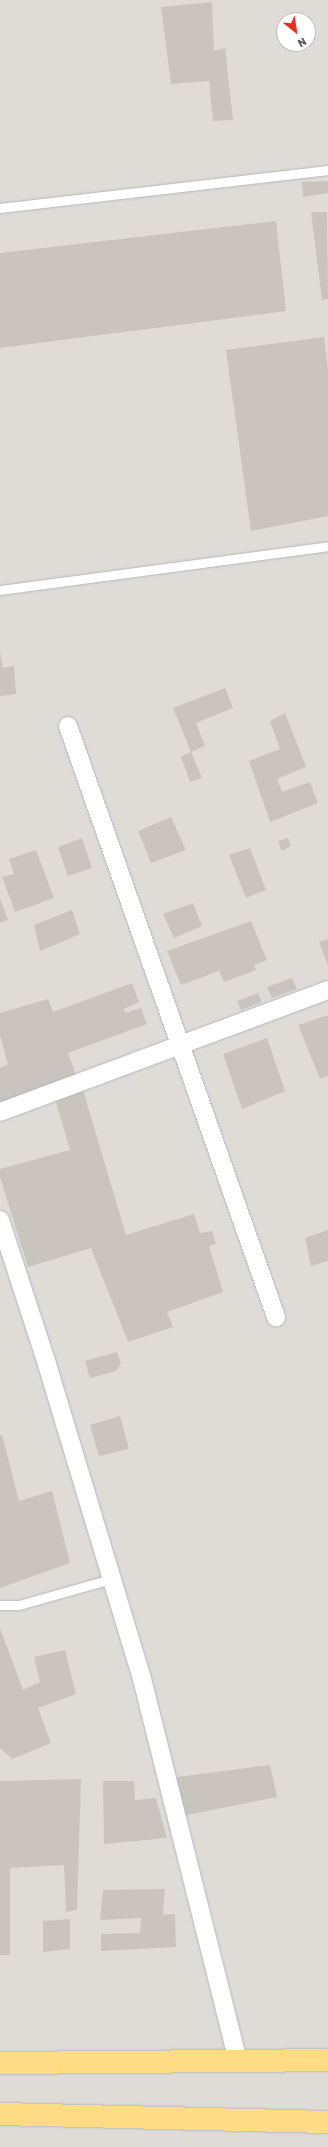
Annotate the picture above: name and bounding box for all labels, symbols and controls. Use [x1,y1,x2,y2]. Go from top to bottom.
north arrow [276,12,316,52]
text: N [295,34,308,50]

